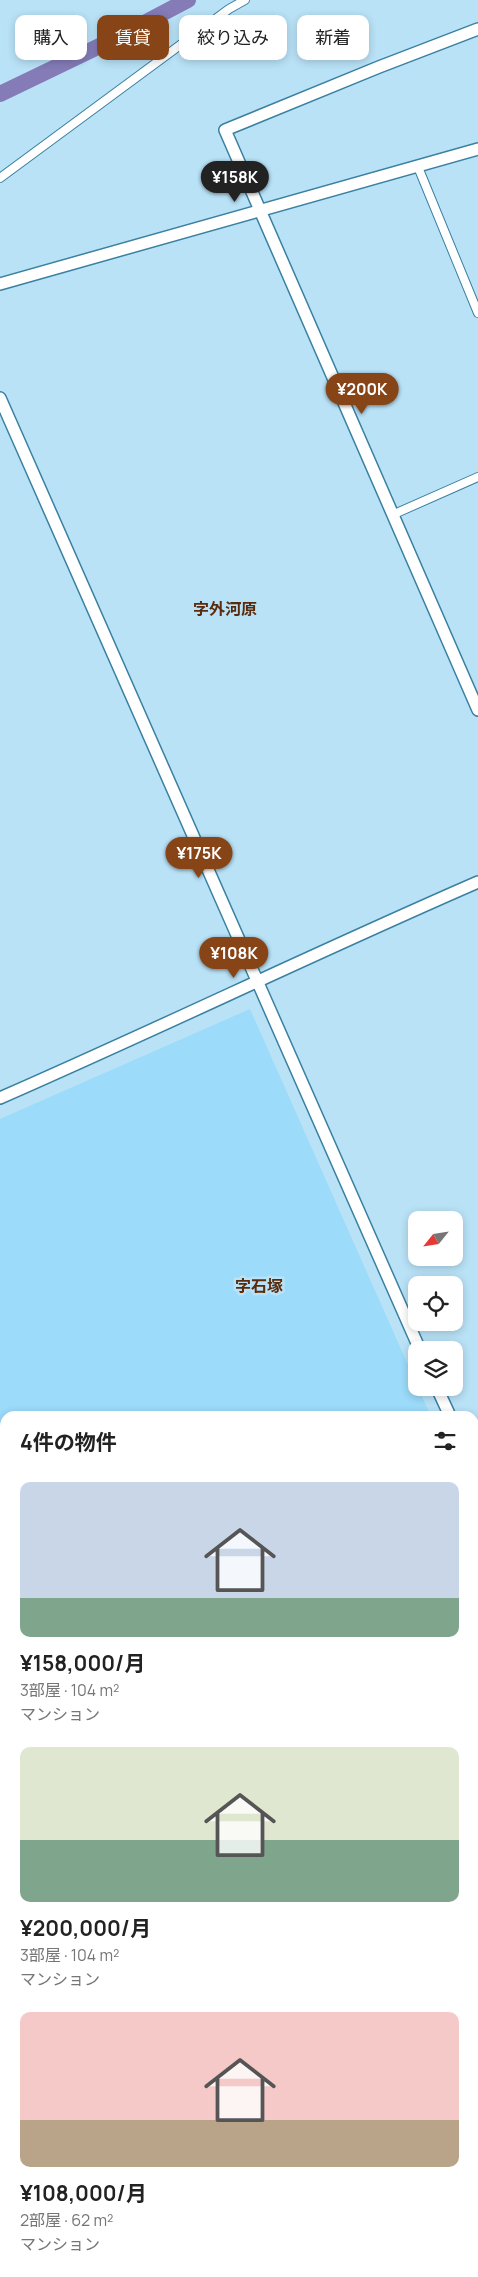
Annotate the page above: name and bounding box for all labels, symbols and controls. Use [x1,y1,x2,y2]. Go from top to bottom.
chip: 購入 [15,15,87,60]
chip: 賃貸 [97,15,169,60]
chip: 絞り込み [179,15,287,60]
chip: 新着 [297,15,369,60]
pin: ¥158K [200,160,270,203]
text: ¥158K [212,166,258,188]
pin: ¥200K [327,372,397,415]
text: ¥200K [337,378,387,400]
district label: 字外河原 [193,598,257,620]
pin: ¥175K [164,836,234,879]
text: ¥175K [176,842,222,864]
pin: ¥108K [199,936,269,979]
text: ¥108K [210,942,258,964]
north arrow [408,1211,462,1266]
map controls [408,1211,463,1396]
district label: 字石塚 [235,1275,283,1297]
button: locate [408,1276,463,1331]
button: layers [408,1341,463,1396]
icon: filters [431,1427,459,1455]
text: 4件の物件 [20,1428,117,1456]
icon: home [195,1515,285,1605]
text: ¥158,000/月 [20,1649,145,1677]
text: 3部屋 · 104 m² [20,1679,119,1701]
text: マンション [20,1703,100,1725]
icon: home [195,1780,285,1870]
text: ¥200,000/月 [20,1914,151,1942]
text: 3部屋 · 104 m² [20,1944,119,1966]
text: マンション [20,1968,100,1990]
icon: home [195,2045,285,2135]
text: ¥108,000/月 [20,2179,147,2207]
text: 2部屋 · 62 m² [20,2209,113,2231]
text: マンション [20,2233,100,2255]

